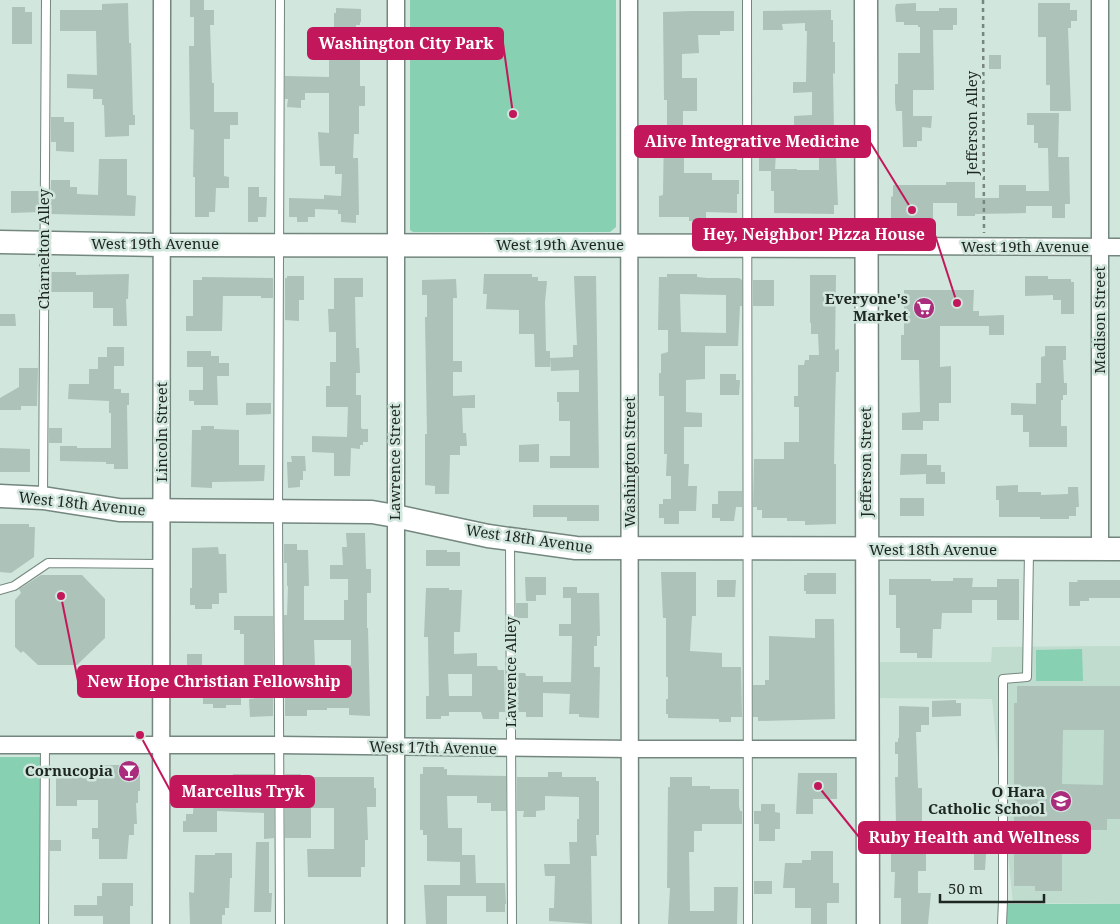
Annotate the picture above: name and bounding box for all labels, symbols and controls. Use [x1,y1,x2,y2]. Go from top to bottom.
callout: Washington City Park [308,28,503,59]
text: Washington City Park [318,32,494,54]
street label: Jefferson Alley [961,70,981,176]
callout: Alive Integrative Medicine [635,126,870,157]
text: Alive Integrative Medicine [644,130,860,152]
street label: Charnelton Alley [33,188,53,309]
callout: Hey, Neighbor! Pizza House [693,219,935,250]
text: Hey, Neighbor! Pizza House [703,223,925,245]
street label: West 19th Avenue [91,233,219,253]
street label: West 19th Avenue [496,234,624,254]
street label: West 19th Avenue [961,236,1089,256]
street label: Madison Street [1089,266,1109,374]
place label: Everyone's Market [825,288,908,325]
supermarket icon: Everyone's Market [912,296,936,320]
street label: Lincoln Street [151,382,171,482]
street label: Washington Street [619,396,639,528]
street label: Lawrence Street [384,404,404,520]
street label: Jefferson Street [855,407,875,518]
street label: West 18th Avenue [17,486,147,520]
street label: West 18th Avenue [464,519,594,557]
street label: West 18th Avenue [869,539,997,559]
street label: Lawrence Alley [500,616,520,728]
callout: New Hope Christian Fellowship [78,666,351,697]
text: New Hope Christian Fellowship [87,670,341,692]
street label: West 17th Avenue [369,736,497,758]
bar icon: Cornucopia [117,759,141,783]
place label: Cornucopia [25,760,113,780]
callout: Marcellus Tryk [171,776,314,807]
text: Marcellus Tryk [182,780,305,802]
place label: O Hara Catholic School [928,781,1046,818]
school or university icon: O Hara Catholic School [1049,789,1073,813]
callout: Ruby Health and Wellness [859,822,1090,853]
text: Ruby Health and Wellness [869,826,1080,848]
scale bar [940,872,1044,904]
text: 50 m [948,878,983,898]

